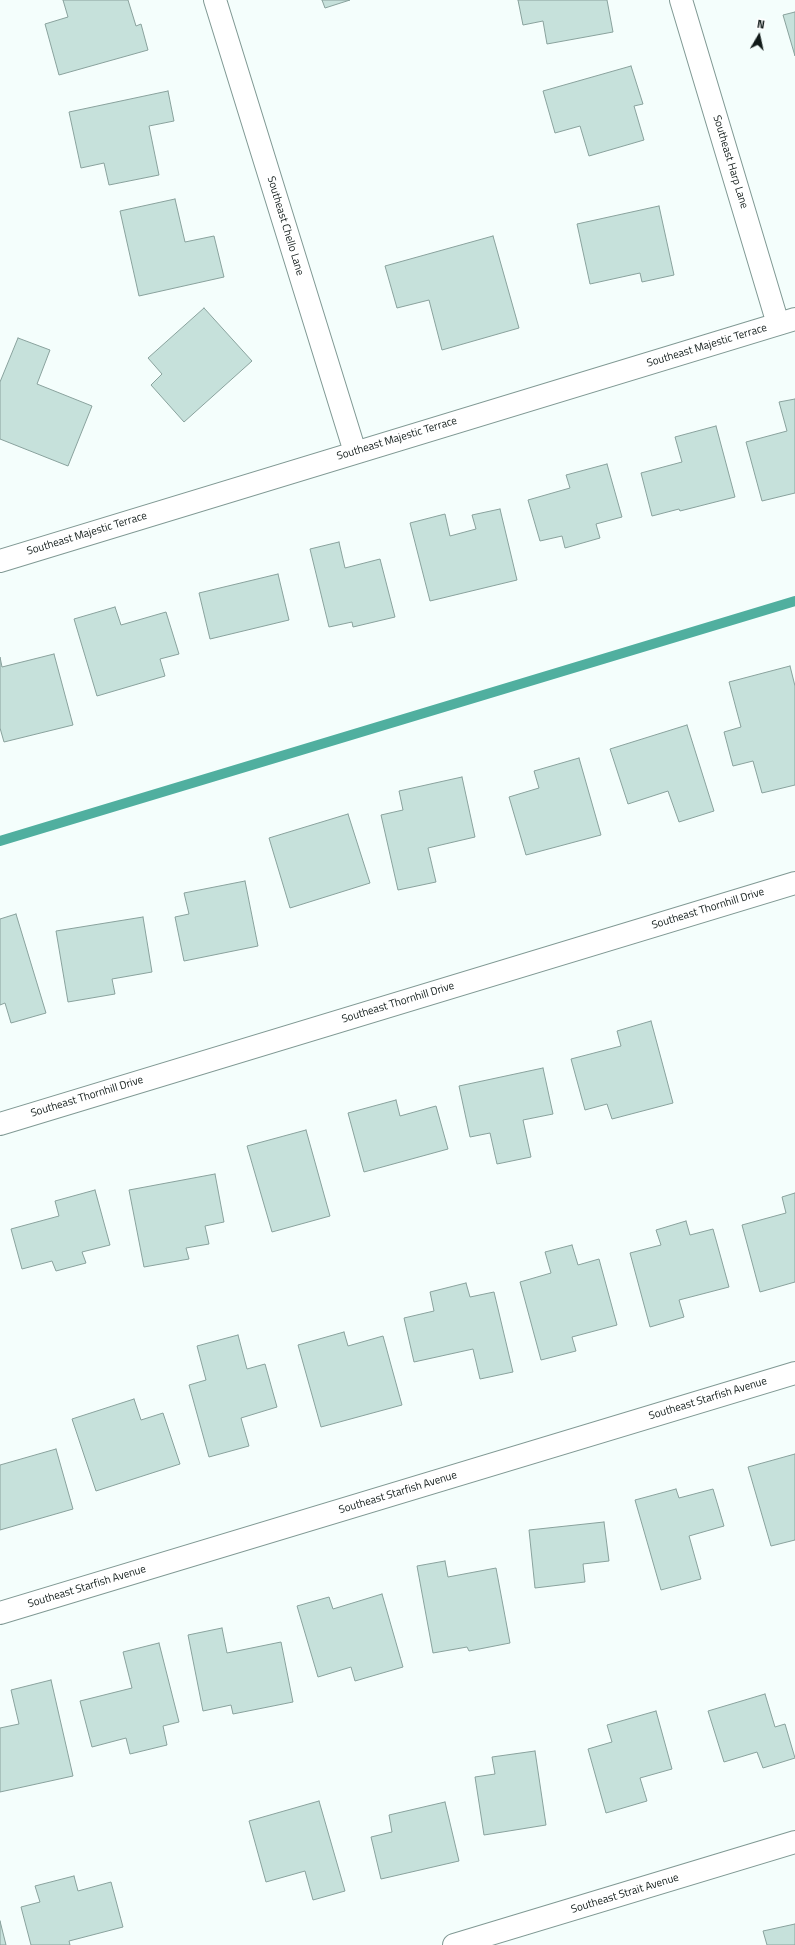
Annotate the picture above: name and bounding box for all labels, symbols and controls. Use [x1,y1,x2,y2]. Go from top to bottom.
north arrow [739,16,779,56]
text: N [756,16,766,33]
street label: Southeast Harp Lane [710,114,750,210]
street label: Southeast Chello Lane [264,175,306,277]
street label: Southeast Majestic Terrace [645,321,769,371]
street label: Southeast Majestic Terrace [335,414,459,464]
street label: Southeast Majestic Terrace [25,509,149,559]
street label: Southeast Thornhill Drive [650,886,766,932]
street label: Southeast Thornhill Drive [340,980,456,1026]
street label: Southeast Thornhill Drive [29,1074,145,1120]
street label: Southeast Starfish Avenue [647,1375,769,1423]
street label: Southeast Starfish Avenue [337,1469,459,1517]
street label: Southeast Starfish Avenue [26,1563,148,1611]
street label: Southeast Strait Avenue [570,1871,680,1917]

